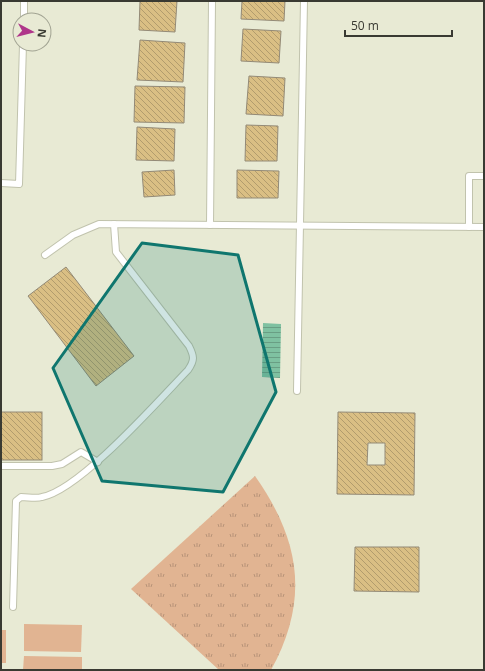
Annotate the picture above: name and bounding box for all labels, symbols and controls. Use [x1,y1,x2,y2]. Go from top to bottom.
north arrow [12,12,52,52]
scale bar [345,12,452,38]
text: 50 m [351,17,379,34]
text: N [34,28,50,39]

